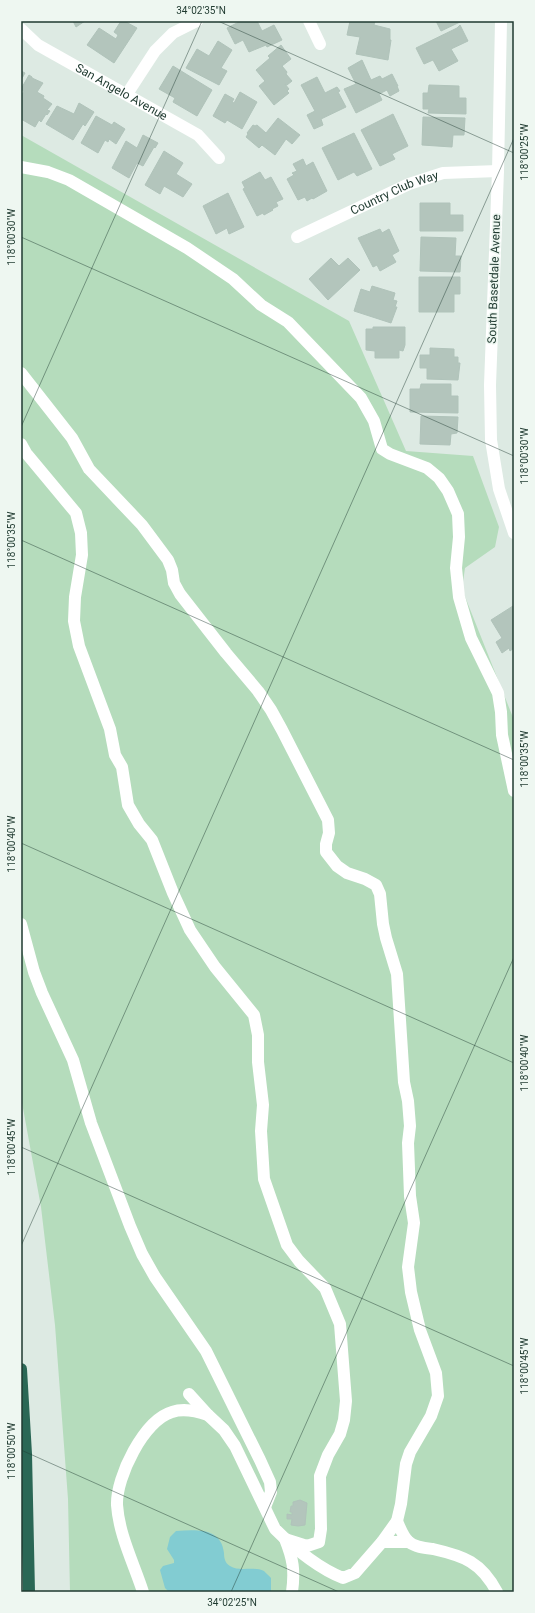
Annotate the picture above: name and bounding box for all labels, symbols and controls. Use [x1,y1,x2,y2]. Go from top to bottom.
text: 34°02'35"N [176,5,226,16]
street label: San Angelo Avenue [73,61,170,123]
text: 118°00'25"W [519,123,530,180]
street label: Country Club Way [348,168,440,218]
text: 118°00'30"W [6,208,17,265]
street label: South Basetdale Avenue [485,214,503,344]
text: 118°00'30"W [519,427,530,484]
text: 118°00'35"W [6,511,17,568]
text: 118°00'35"W [519,730,530,787]
text: 118°00'40"W [6,815,17,872]
text: 118°00'40"W [519,1034,530,1091]
text: 118°00'45"W [6,1118,17,1175]
text: 118°00'45"W [519,1337,530,1394]
text: 118°00'50"W [6,1422,17,1479]
text: 34°02'25"N [207,1597,257,1608]

